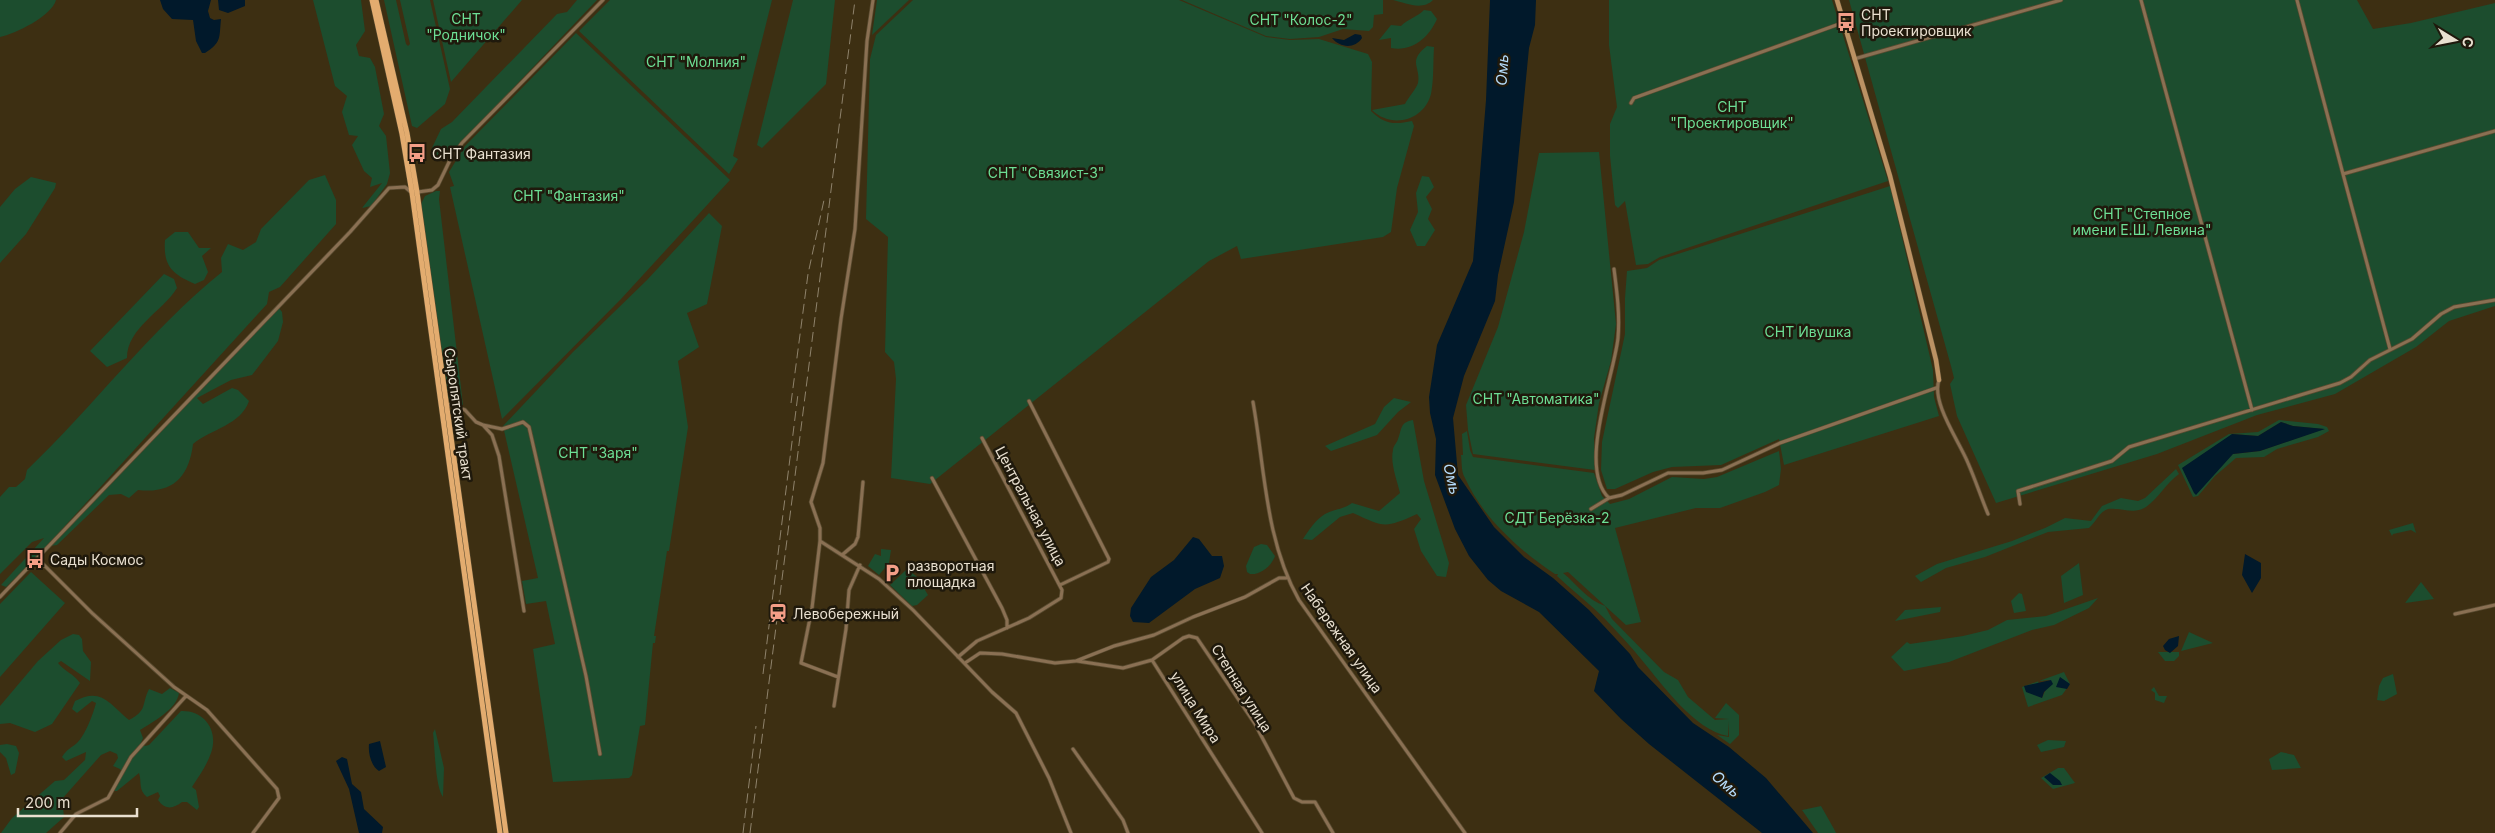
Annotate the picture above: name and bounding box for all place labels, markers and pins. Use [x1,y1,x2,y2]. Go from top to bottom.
place label: СНТ Проектировщик [1861,6,1972,39]
bus stop icon: СНТ Проектировщик [1835,11,1857,33]
bus stop icon: СНТ Фантазия [406,142,428,164]
place label: СНТ Фантазия [432,145,531,162]
bus stop icon: Сады Космос [24,548,46,570]
place label: Сады Космос [50,551,144,568]
place label: разворотная площадка [907,557,994,590]
parking icon: разворотная площадка [881,562,903,584]
station icon: Левобережный [767,602,789,624]
place label: Левобережный [793,605,899,622]

